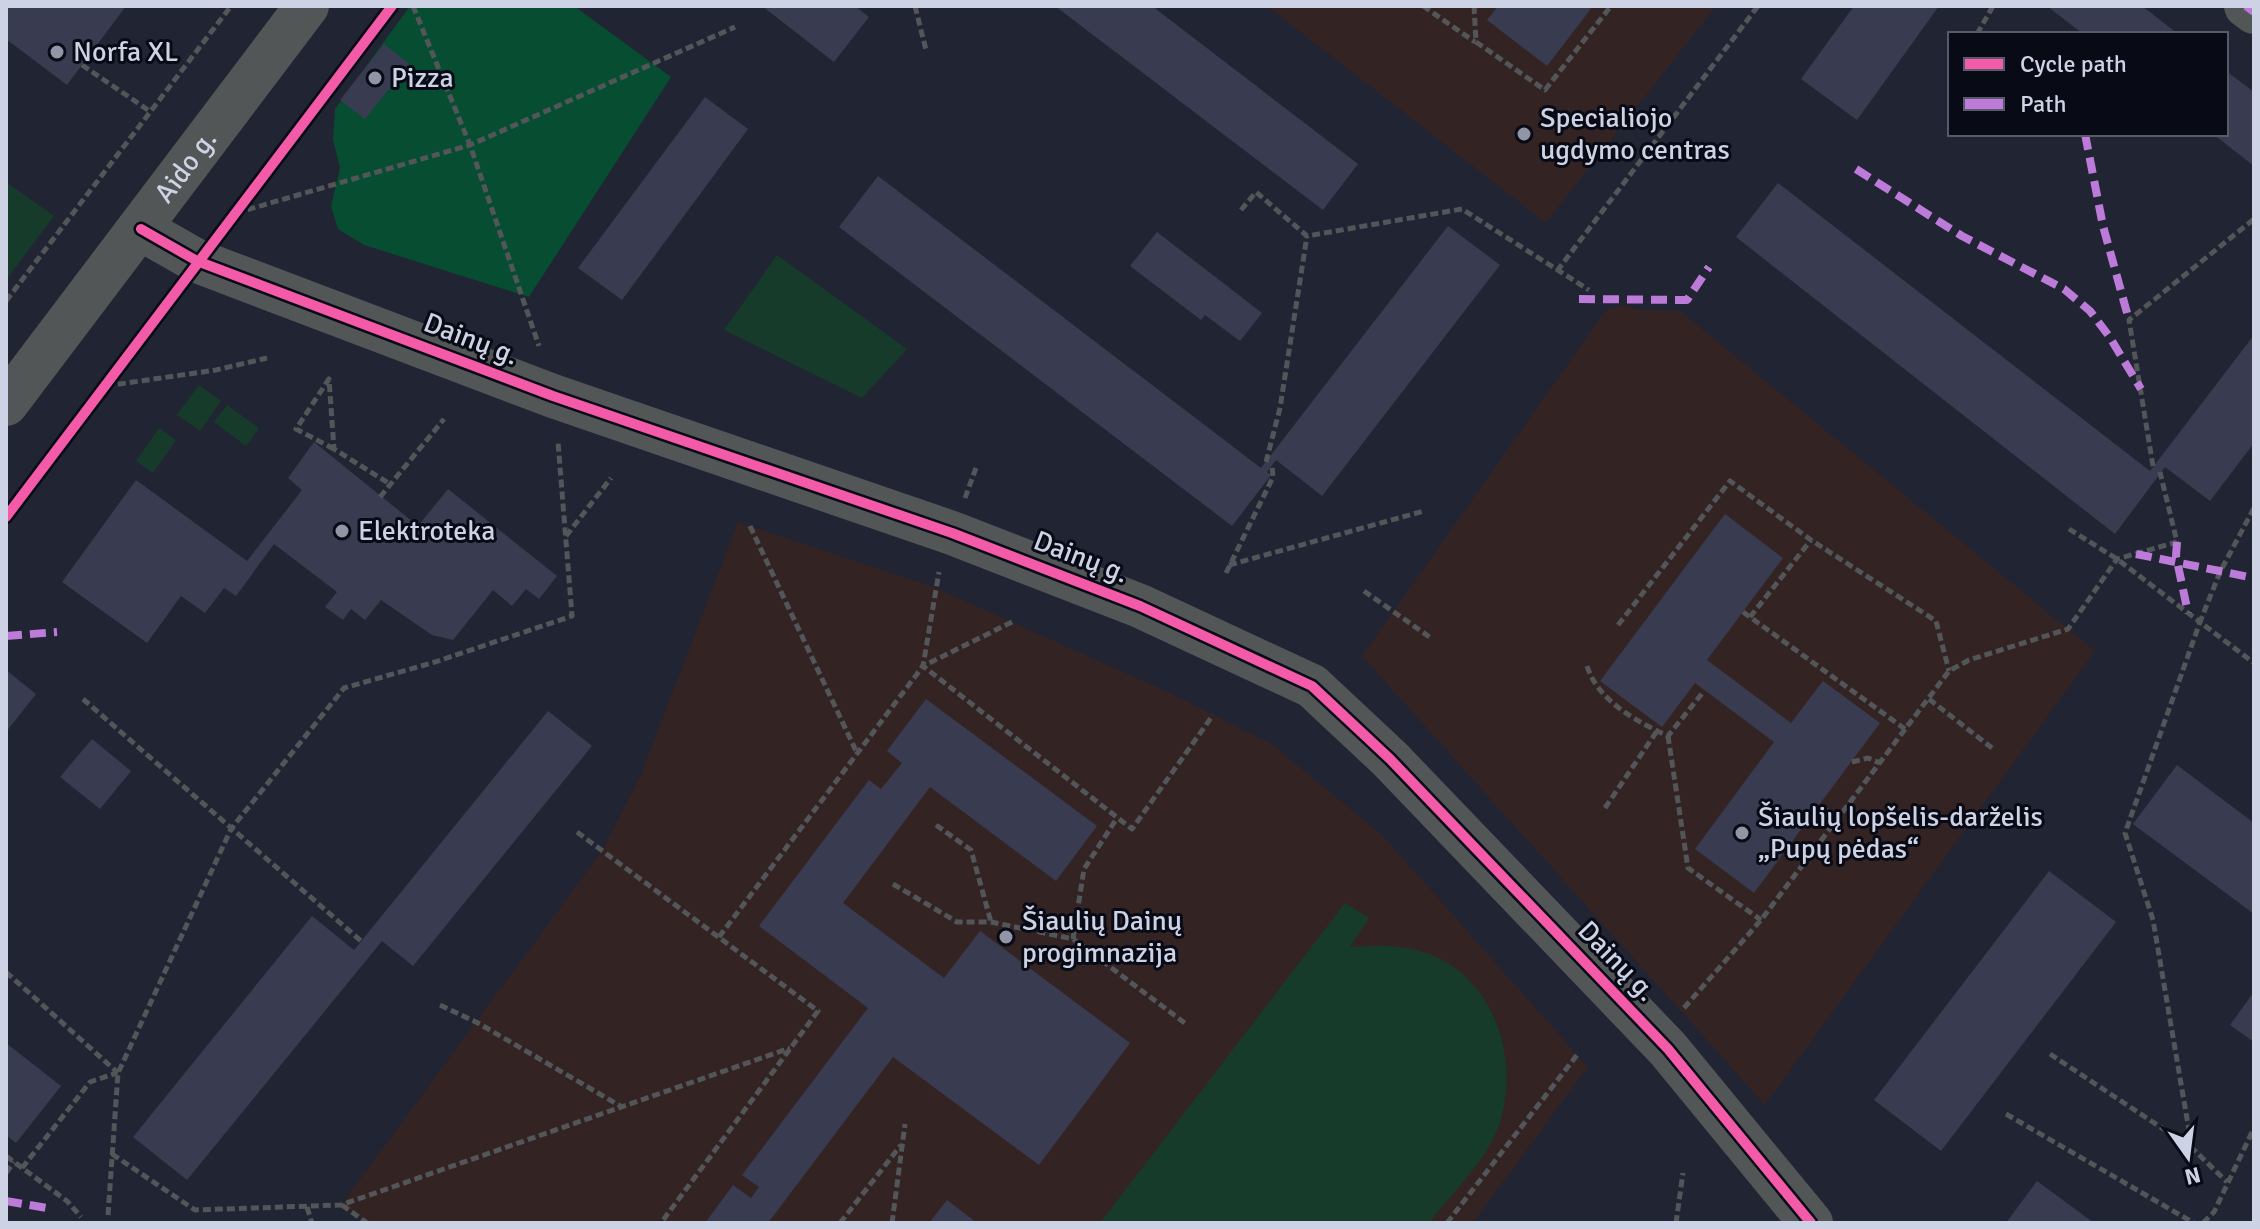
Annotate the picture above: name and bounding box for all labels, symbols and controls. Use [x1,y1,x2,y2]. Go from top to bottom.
legend [1948,32,2228,136]
place label: Norfa XL [73,35,178,69]
marker: Norfa XL [48,43,66,61]
text: Cycle path [2020,49,2127,79]
place label: Pizza [391,61,454,95]
marker: Pizza [366,69,384,87]
text: Path [2020,89,2066,119]
place label: Specialiojo ugdymo centras [1540,101,1730,167]
street label: Aido g. [147,123,224,209]
marker: Specialiojo ugdymo centras [1515,125,1533,143]
street label: Dainų g. [419,305,523,373]
place label: Elektroteka [358,514,496,548]
marker: Elektroteka [333,522,351,540]
street label: Dainų g. [1029,523,1133,591]
place label: Šiaulių lopšelis-darželis „Pupų pėdas“ [1758,800,2043,866]
marker: Šiaulių lopšelis-darželis „Pupų pėdas“ [1733,824,1751,842]
place label: Šiaulių Dainų progimnazija [1022,904,1182,970]
street label: Dainų g. [1571,914,1663,1008]
marker: Šiaulių Dainų progimnazija [997,928,1015,946]
north arrow [2148,1117,2228,1197]
text: N [2182,1161,2203,1191]

